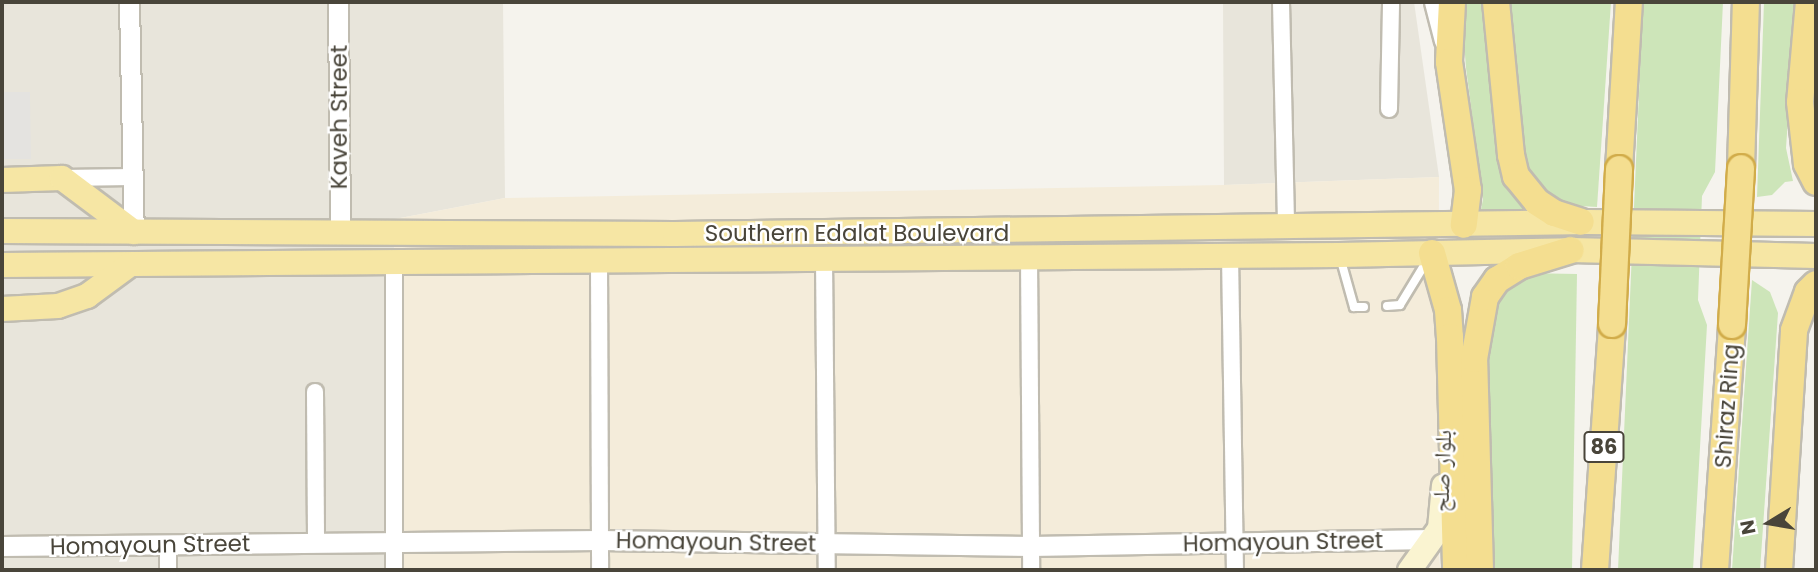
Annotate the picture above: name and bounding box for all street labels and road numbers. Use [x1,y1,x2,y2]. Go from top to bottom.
street label: Kaveh Street [325,45,353,189]
street label: Southern Edalat Boulevard [705,219,1009,247]
street label: Shiraz Ring [1709,343,1745,469]
street label: بلوار صلح [1427,429,1457,513]
road number: 86 [1583,430,1625,464]
street label: Homayoun Street [616,526,816,558]
street label: Homayoun Street [1183,526,1383,558]
street label: Homayoun Street [50,529,250,561]

